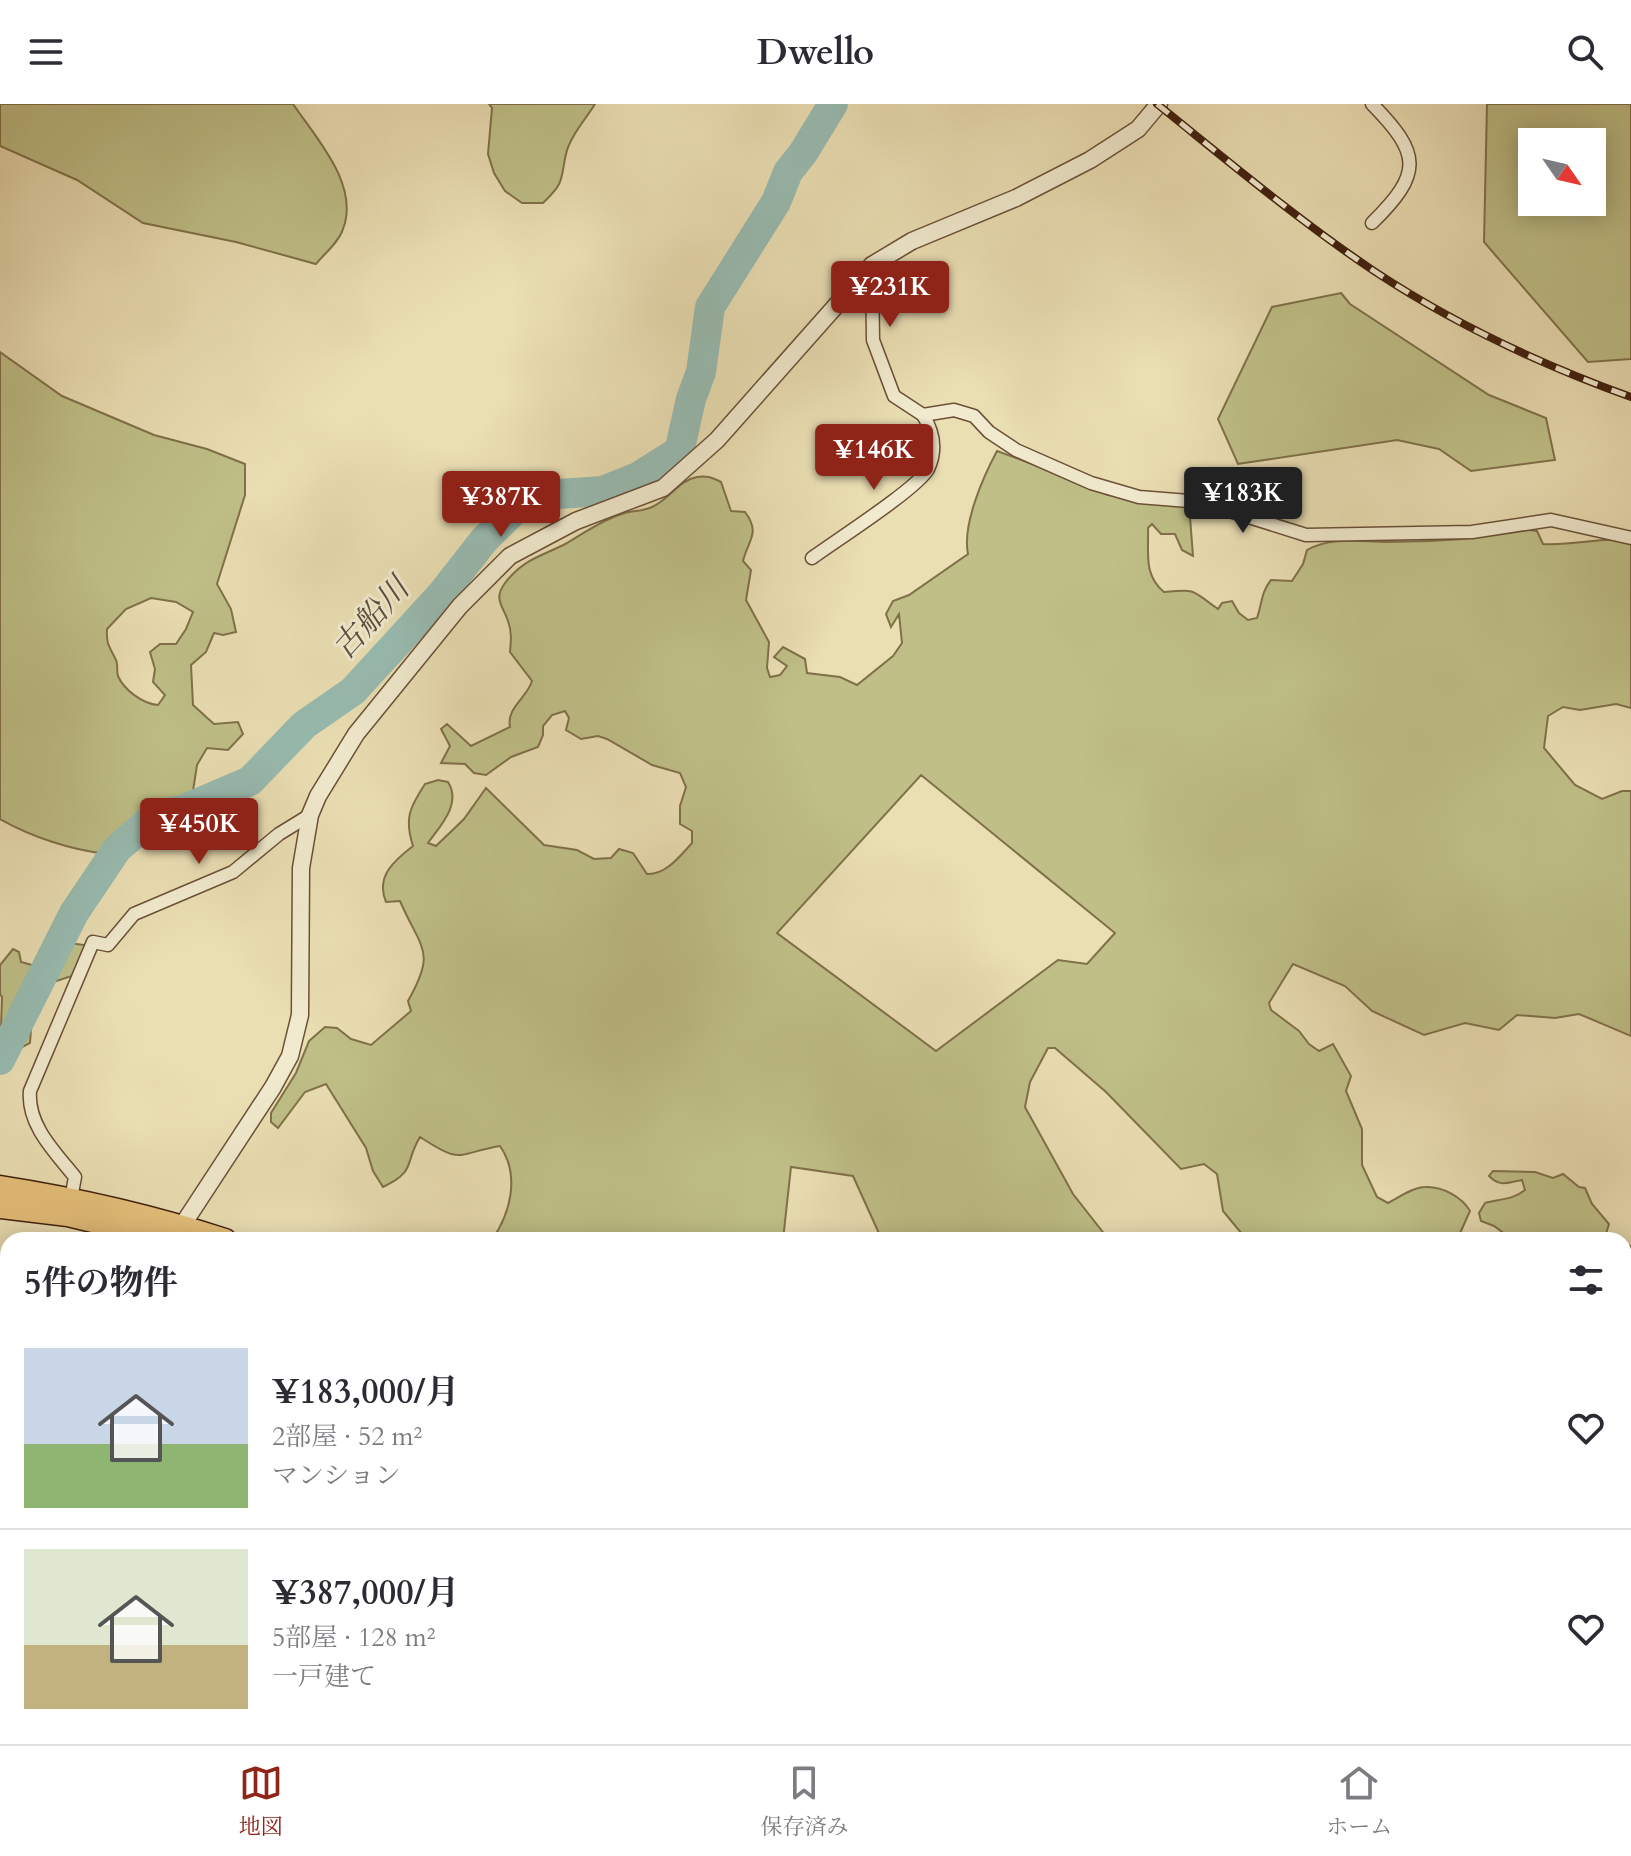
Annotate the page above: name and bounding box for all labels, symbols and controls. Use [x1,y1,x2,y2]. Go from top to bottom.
text: Dwello [757,28,874,77]
icon: menu [24,30,68,74]
icon: search [1563,30,1607,74]
north arrow [1518,128,1606,216]
map controls [1518,128,1606,216]
pin: ¥231K [834,261,946,329]
text: ¥231K [849,269,931,304]
pin: ¥146K [818,424,930,492]
text: ¥146K [833,432,915,467]
pin: ¥183K [1187,467,1299,535]
pin: ¥387K [445,471,557,539]
text: ¥183K [1202,475,1284,510]
text: ¥387K [460,479,542,514]
water label: 古船川 [322,566,421,669]
pin: ¥450K [143,798,255,866]
text: ¥450K [158,806,240,841]
icon: filters [1564,1258,1608,1302]
text: 5件の物件 [24,1260,177,1306]
text: ¥183,000/月 [272,1369,460,1415]
icon: home [88,1380,184,1476]
icon: heart [1564,1406,1608,1450]
text: 2部屋 · 52 m² [272,1419,422,1454]
text: マンション [272,1458,401,1493]
text: ¥387,000/月 [272,1570,460,1616]
icon: home [88,1581,184,1677]
icon: heart [1564,1607,1608,1651]
text: 5部屋 · 128 m² [272,1620,436,1655]
text: 一戸建て [272,1659,376,1694]
tab: 地図 [239,1761,283,1842]
tab: 保存済み [760,1761,848,1842]
tab: ホーム [1326,1761,1392,1842]

